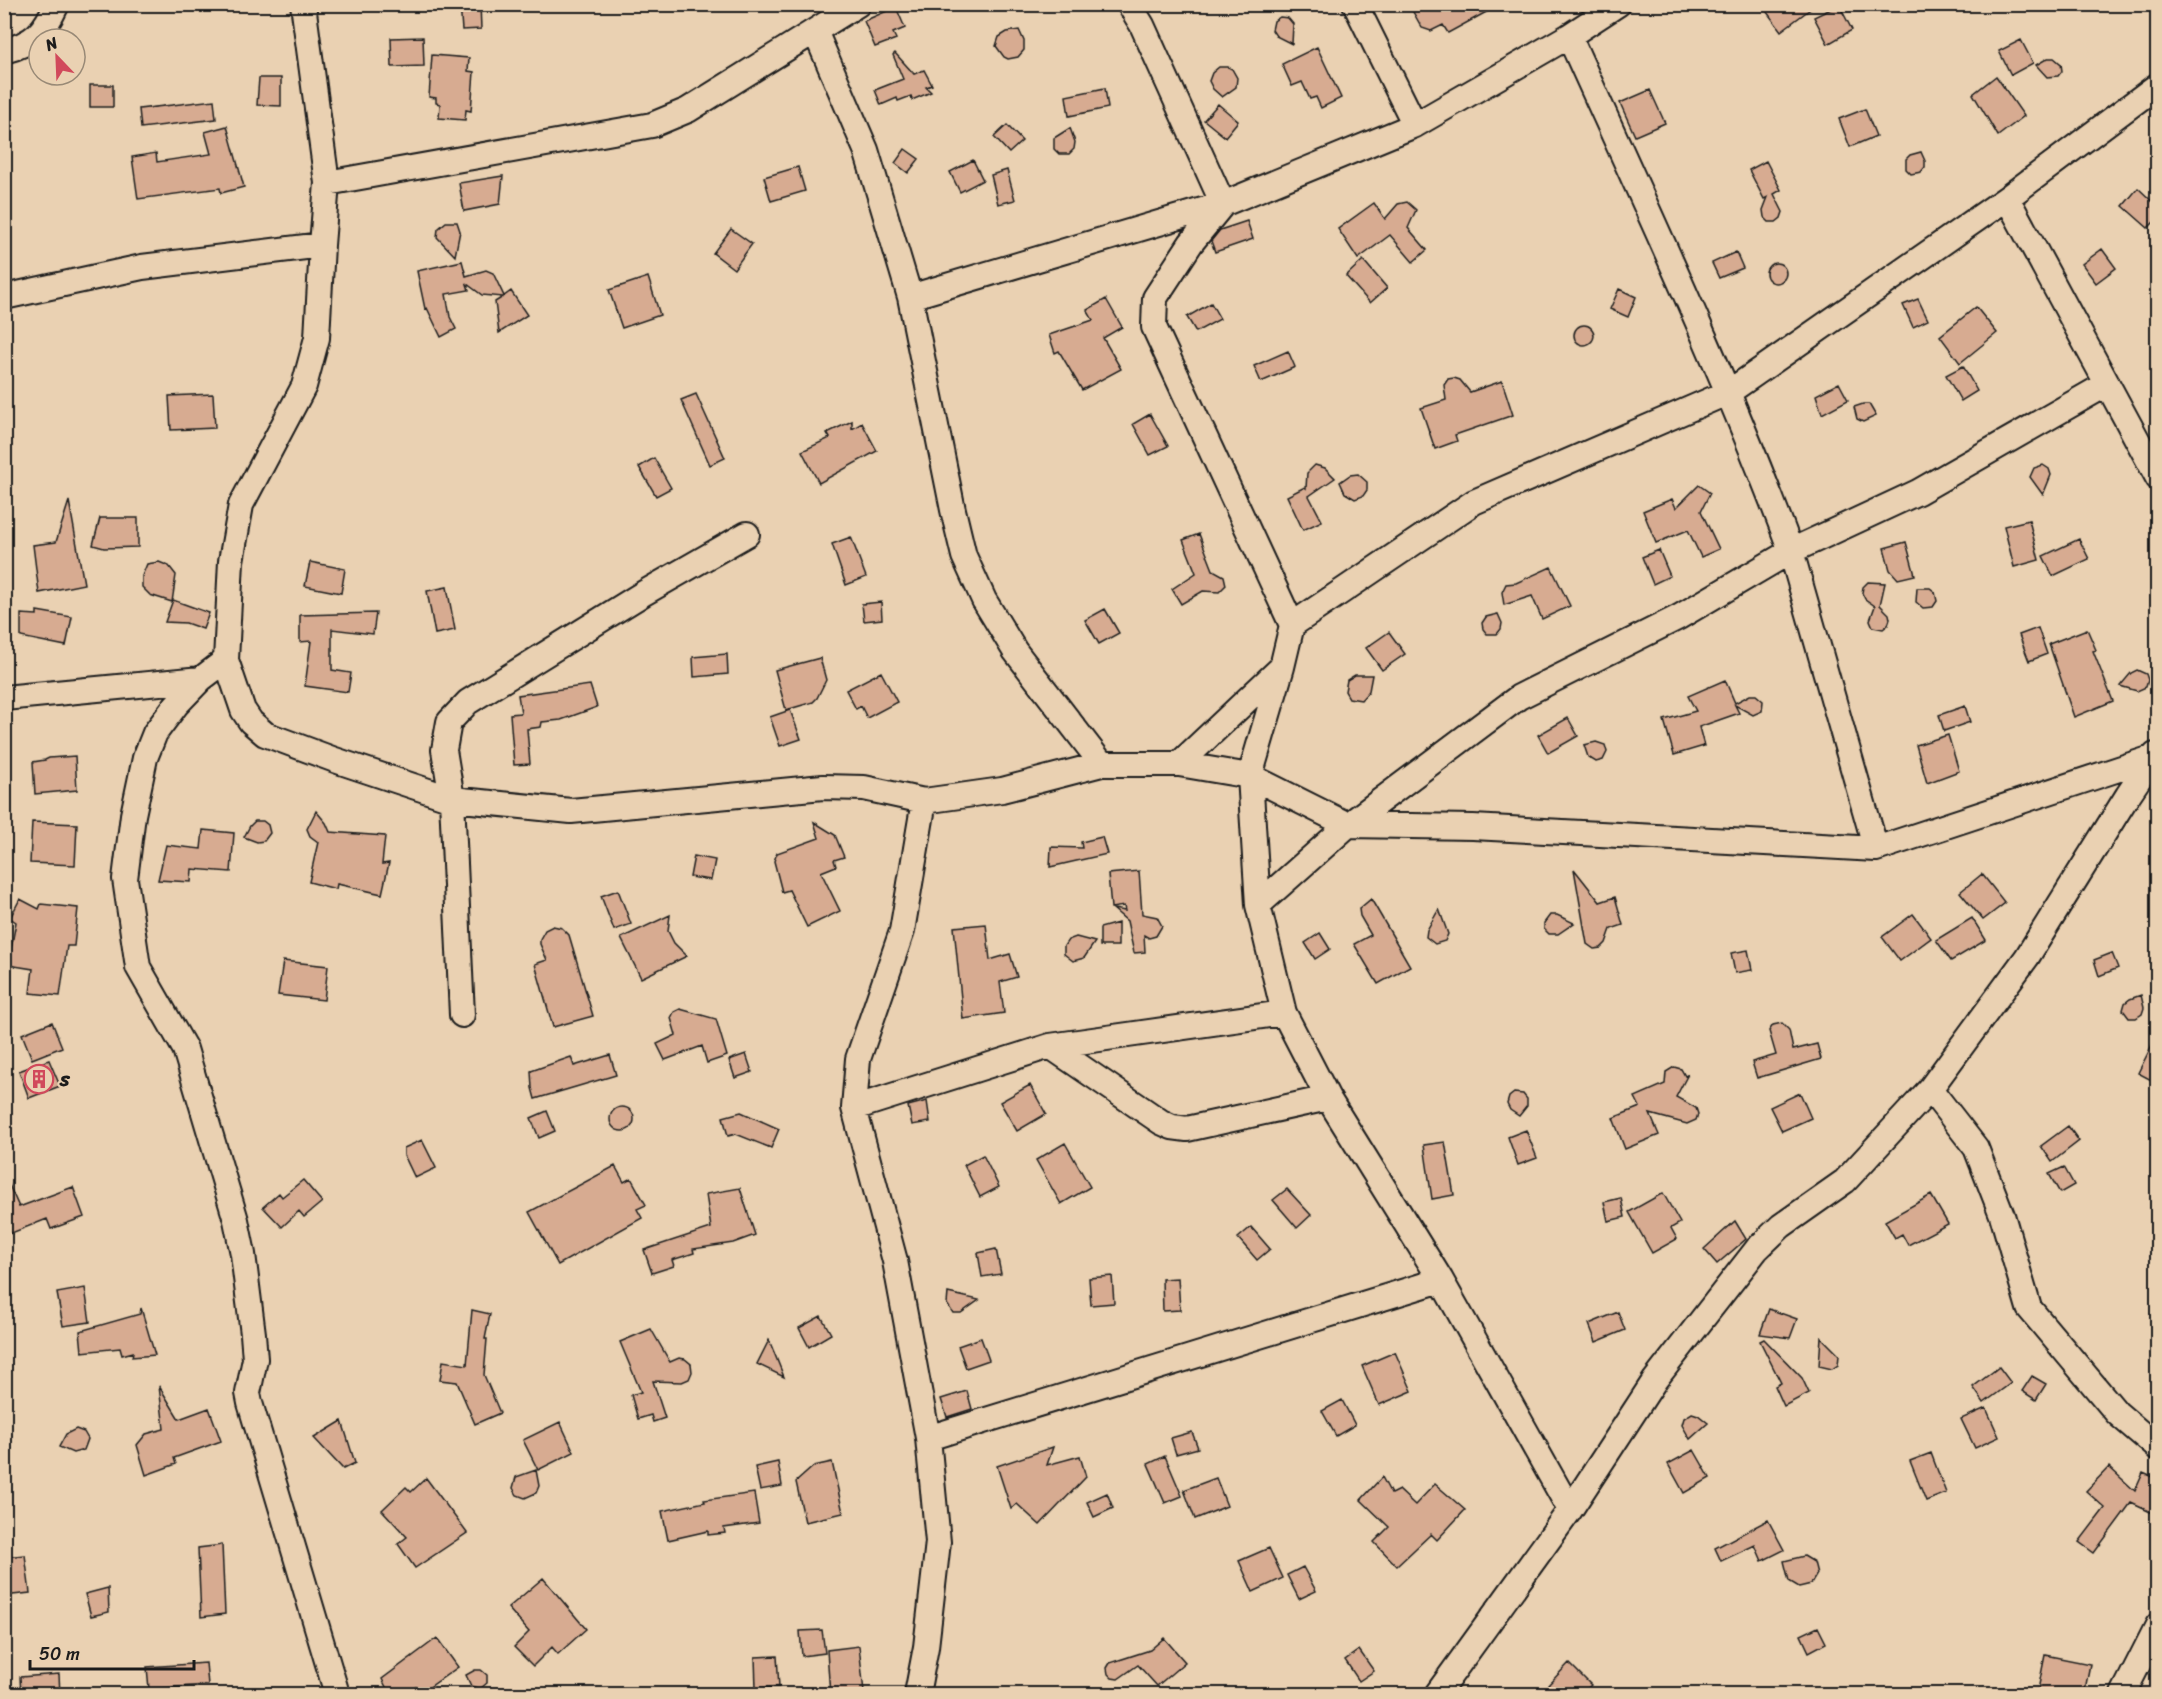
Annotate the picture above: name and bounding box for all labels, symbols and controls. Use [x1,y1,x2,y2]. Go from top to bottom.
north arrow [27,27,87,87]
text: N [40,28,63,60]
place label: s [59,1060,71,1098]
building icon: s [23,1063,55,1095]
scale bar [30,1633,194,1671]
text: 50 m [39,1638,80,1670]

